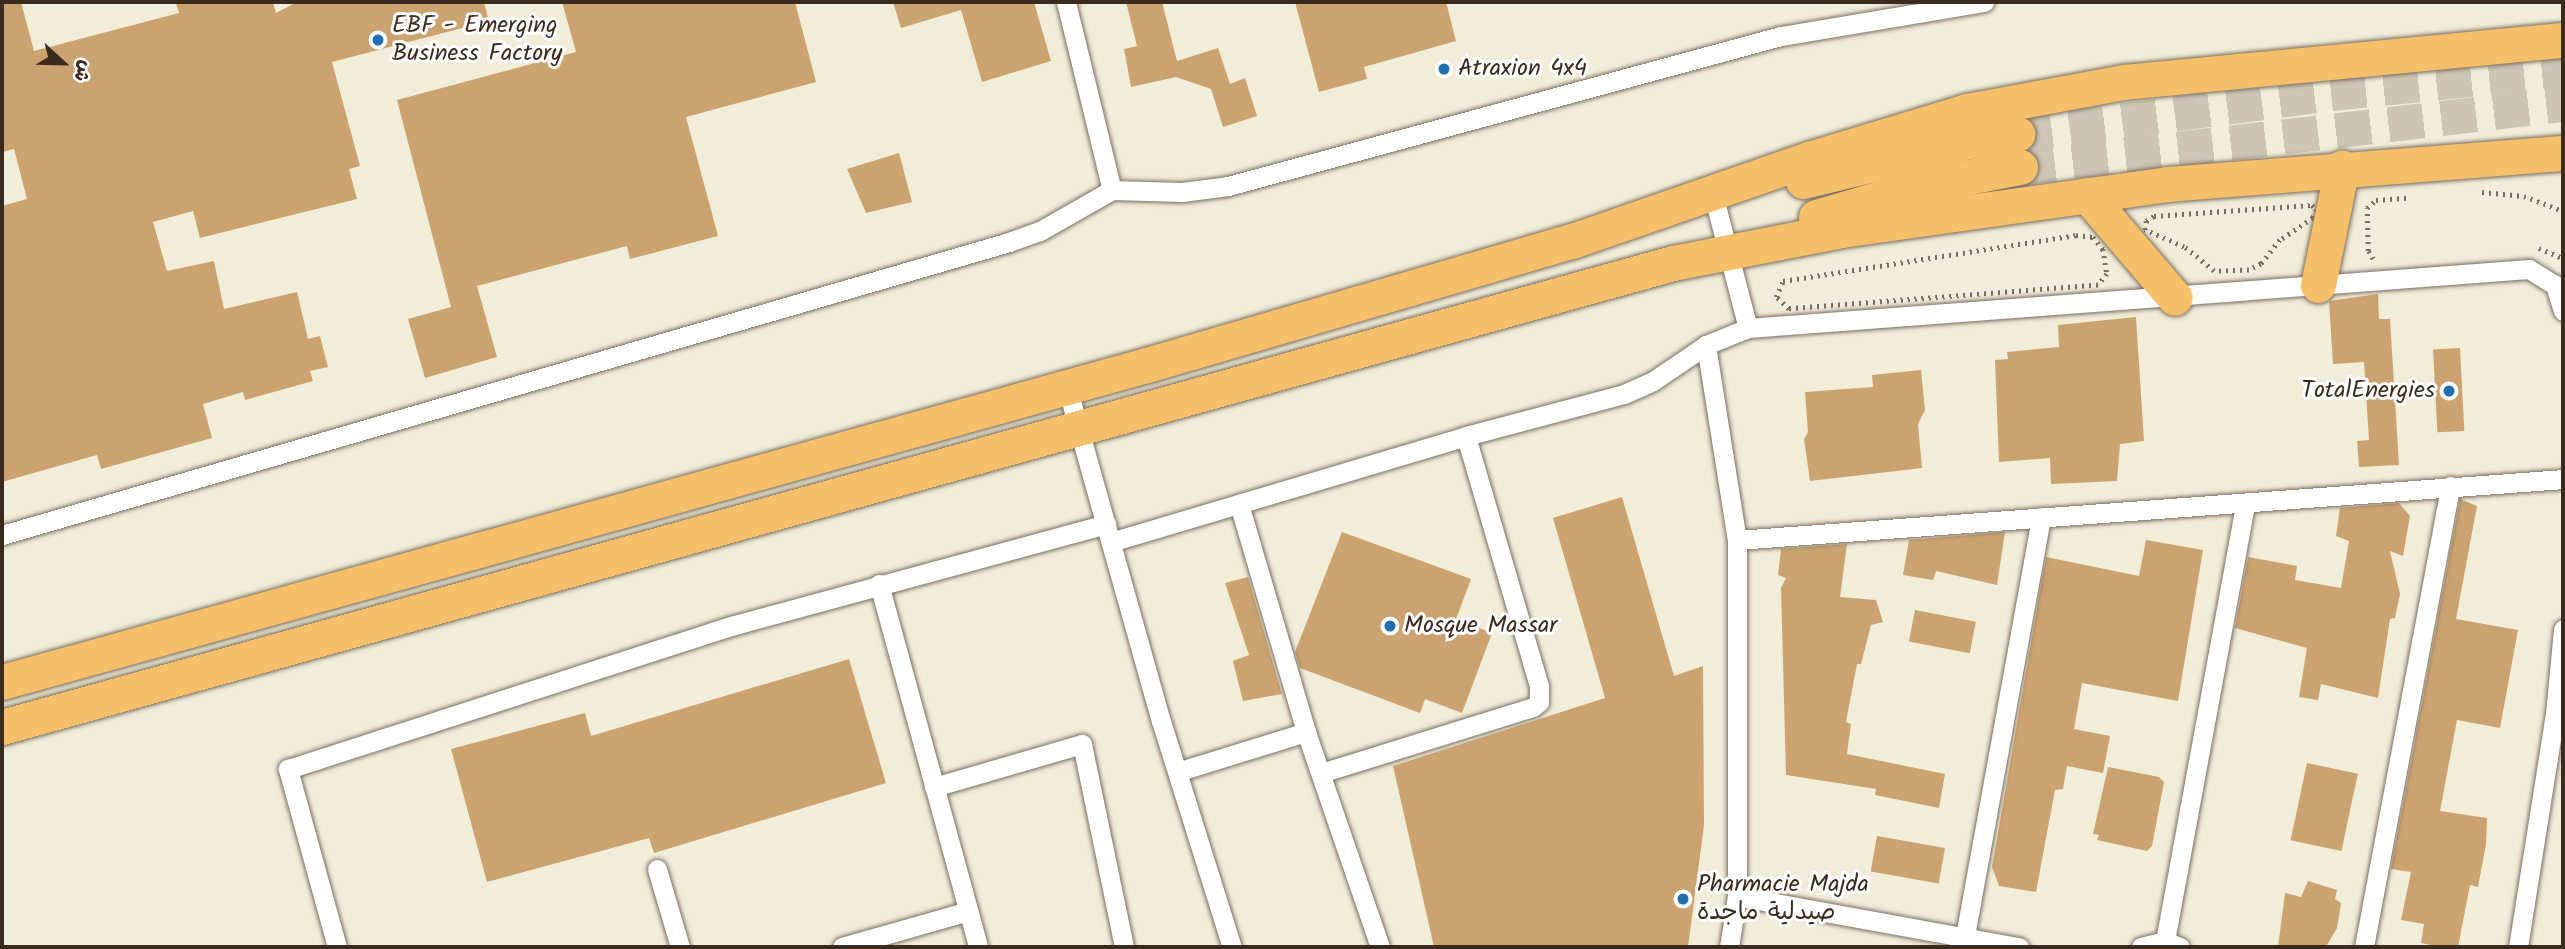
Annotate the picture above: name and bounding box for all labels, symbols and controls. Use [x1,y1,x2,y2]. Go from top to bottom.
place label: EBF - Emerging Business Factory [392,12,562,68]
north arrow [28,28,98,98]
marker: EBF - Emerging Business Factory [370,32,386,48]
place label: Atraxion 4x4 [1458,55,1587,83]
text: ش [65,56,100,86]
marker: Atraxion 4x4 [1436,61,1452,77]
place label: TotalEnergies [2301,377,2435,405]
marker: TotalEnergies [2441,383,2457,399]
place label: Mosque Massar [1404,612,1557,640]
marker: Mosque Massar [1382,618,1398,634]
place label: Pharmacie Majda صيدلية ماجدة [1697,871,1869,927]
marker: Pharmacie Majda صيدلية ماجدة [1675,891,1691,907]

